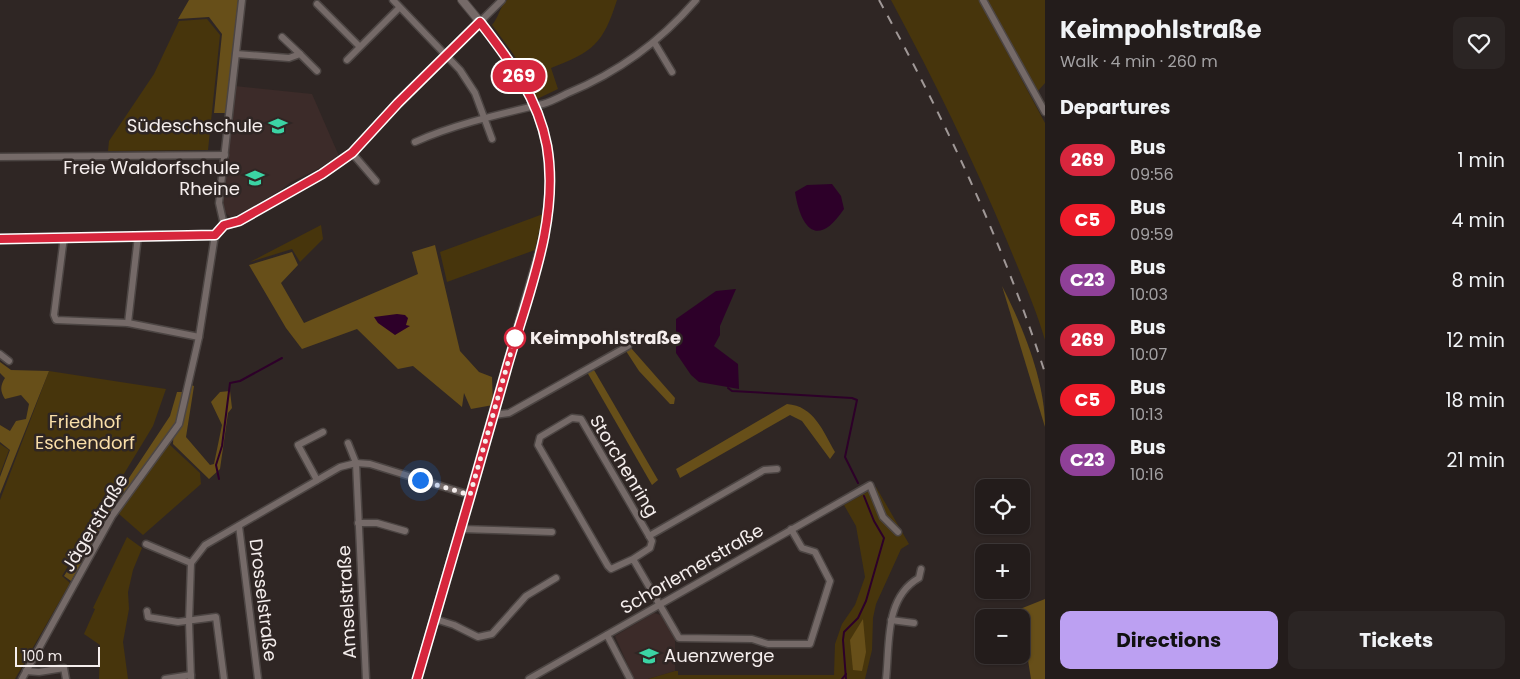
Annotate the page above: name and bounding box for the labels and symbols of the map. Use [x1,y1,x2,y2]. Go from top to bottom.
line badge: 269 [490,60,548,92]
place label: Südeschschule [127,113,263,138]
school or university icon: Südeschschule [267,115,289,137]
place label: Freie Waldorfschule Rheine [63,155,240,201]
school or university icon: Freie Waldorfschule Rheine [244,167,266,189]
place label: Keimpohlstraße [530,325,681,350]
marker: Keimpohlstraße [504,327,526,349]
park label: Friedhof Eschendorf [35,409,135,455]
street label: Storchenring [584,410,665,522]
your location [408,468,433,493]
street label: Jägerstraße [56,469,134,576]
street label: Schorlemerstraße [616,517,768,620]
street label: Drosselstraße [244,537,283,663]
street label: Amselstraße [331,544,362,660]
place label: Auenzwerge [664,643,774,668]
scale bar [15,644,100,667]
school or university icon: Auenzwerge [638,645,660,667]

